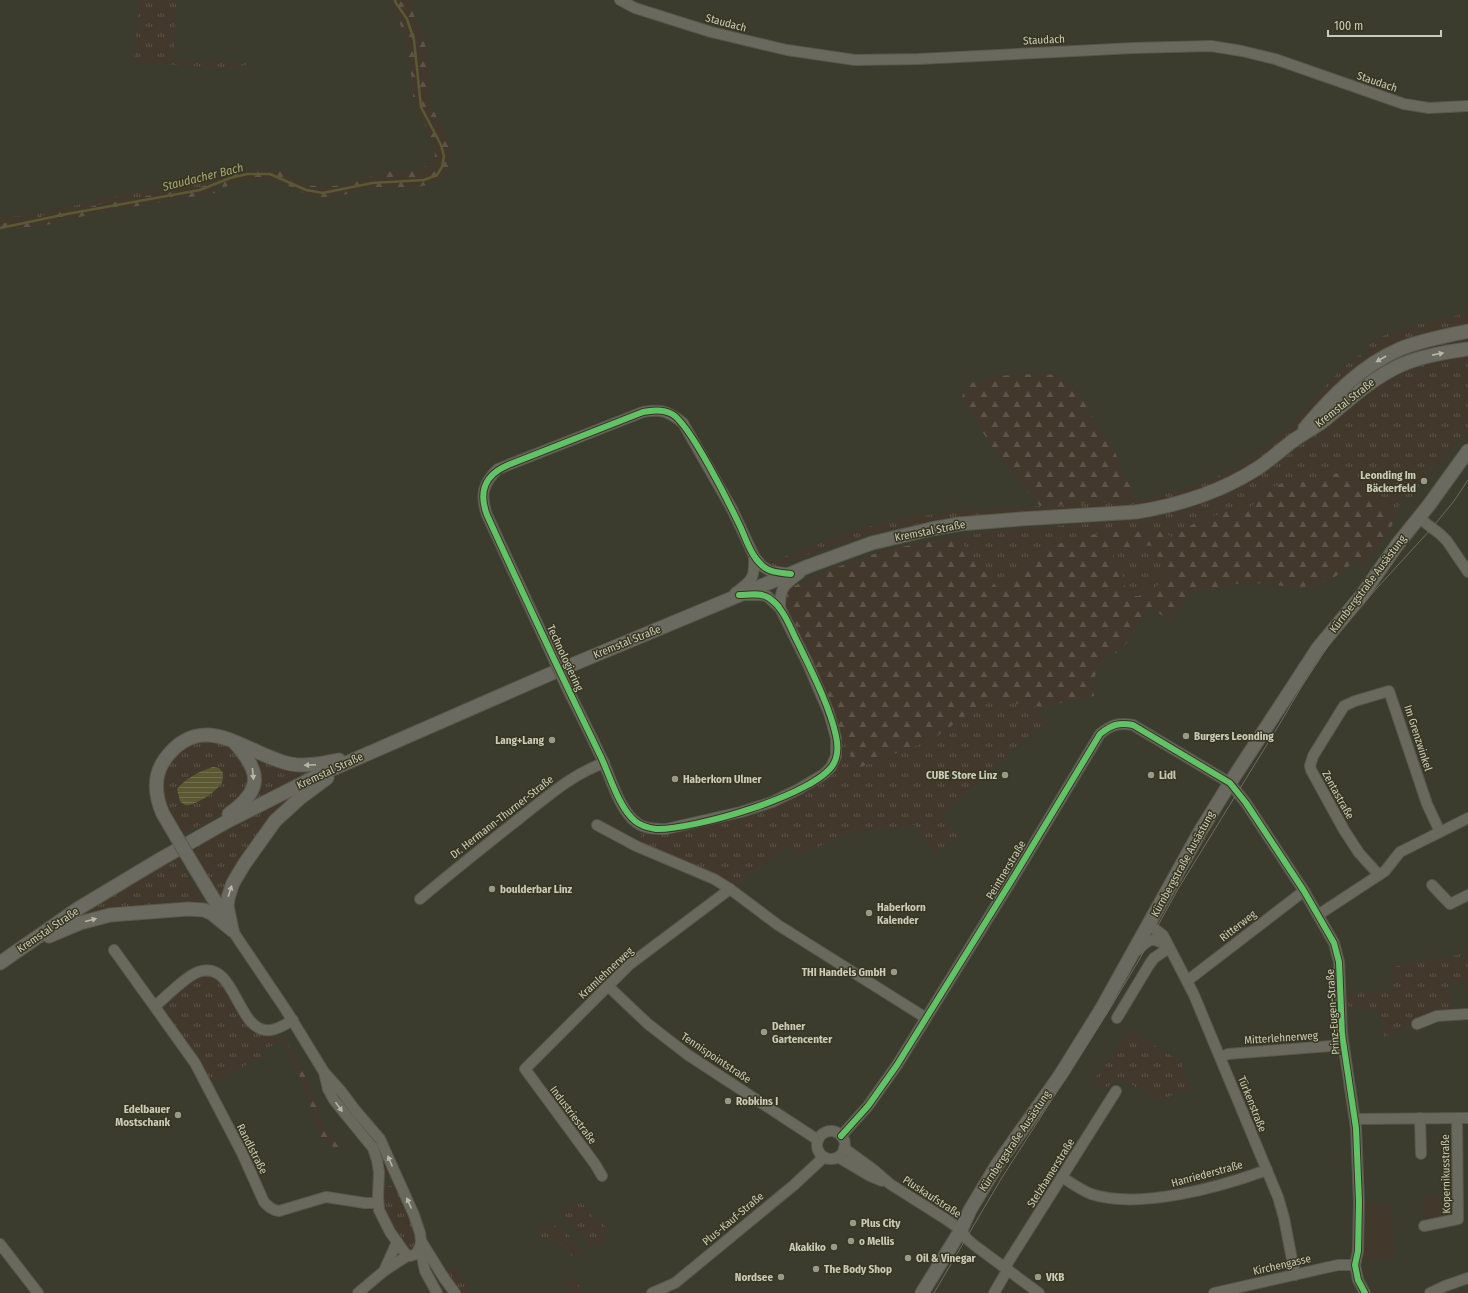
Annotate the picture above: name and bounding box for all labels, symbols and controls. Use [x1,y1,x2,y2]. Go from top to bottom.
street label: Staudach [704,11,748,35]
scale bar [1328,12,1441,38]
text: 100 m [1334,19,1363,33]
street label: Staudach [1023,32,1065,48]
street label: Staudach [1355,69,1399,95]
water label: Staudacher Bach [160,160,245,194]
one-way arrow [1432,350,1444,356]
one-way arrow [1375,356,1387,363]
street label: Kremstal Straße [1313,376,1377,430]
place label: Leonding Im Bäckerfeld [1360,469,1416,495]
marker: Leonding Im Bäckerfeld [1419,476,1429,486]
street label: Kremstal Straße [894,518,966,544]
street label: Kürnbergstraße Ausästung [1327,532,1409,635]
street label: Technologiering [544,623,586,694]
street label: Kremstal Straße [591,623,663,661]
street label: Im Grenzwinkel [1401,703,1435,773]
place label: Burgers Leonding [1194,730,1274,743]
marker: Burgers Leonding [1181,731,1191,741]
place label: Lang+Lang [495,734,545,747]
marker: Lang+Lang [547,735,557,745]
street label: Kremstal Straße [295,750,365,792]
one-way arrow [304,761,316,768]
one-way arrow [250,768,257,781]
street label: Zentastraße [1319,768,1357,822]
place label: CUBE Store Linz [926,769,997,782]
place label: Lidl [1159,769,1177,782]
marker: CUBE Store Linz [1000,770,1010,780]
marker: Lidl [1146,770,1156,780]
street label: Dr. Hermann-Thurner-Straße [448,773,556,861]
place label: Haberkorn Ulmer [683,773,763,786]
marker: Haberkorn Ulmer [670,774,680,784]
street label: Kürnbergstraße Ausästung [1149,808,1218,919]
street label: Peintnerstraße [983,838,1029,902]
place label: boulderbar Linz [500,883,572,896]
marker: boulderbar Linz [487,884,497,894]
one-way arrow [227,885,233,897]
place label: Haberkorn Kalender [877,901,926,927]
street label: Kremstal Straße [15,905,81,955]
street label: Ritterweg [1217,907,1260,944]
marker: Haberkorn Kalender [864,908,874,918]
one-way arrow [85,916,97,922]
street label: Kramlehnerweg [576,944,637,1002]
place label: THI Handels GmbH [802,966,886,979]
marker: THI Handels GmbH [889,967,899,977]
street label: Prinz-Eugen-Straße [1324,969,1342,1055]
place label: Dehner Gartencenter [772,1020,833,1046]
marker: Dehner Gartencenter [759,1027,769,1037]
street label: Mitterlehnerweg [1244,1029,1319,1047]
street label: Tennispointstraße [679,1030,753,1086]
street label: Türkenstraße [1235,1074,1269,1134]
street label: Industriestraße [547,1083,599,1147]
street label: Kürnbergstraße Ausästung [976,1087,1054,1194]
place label: Robkins I [736,1095,778,1108]
marker: Robkins I [723,1096,733,1106]
one-way arrow [335,1102,343,1113]
place label: Edelbauer Mostschank [115,1103,171,1129]
marker: Edelbauer Mostschank [173,1110,183,1120]
street label: Randlstraße [234,1122,270,1176]
street label: Kopernikusstraße [1439,1134,1453,1214]
street label: Stelzhamerstraße [1025,1136,1077,1210]
one-way arrow [387,1154,393,1166]
street label: Hanriederstraße [1170,1158,1244,1190]
street label: Pluskaufstraße [900,1173,964,1221]
street label: Plus-Kauf-Straße [700,1190,766,1248]
one-way arrow [406,1197,412,1208]
place label: Plus City [861,1217,901,1230]
marker: Plus City [848,1218,858,1228]
place label: o Mellis [859,1235,895,1248]
marker: o Mellis [846,1236,856,1246]
place label: Akakiko [788,1241,826,1254]
marker: Akakiko [829,1242,839,1252]
place label: Oil & Vinegar [916,1252,977,1265]
street label: Kirchengasse [1252,1252,1312,1278]
marker: Oil & Vinegar [903,1253,913,1263]
place label: The Body Shop [824,1263,892,1276]
marker: The Body Shop [811,1264,821,1274]
place label: Nordsee [735,1271,773,1284]
place label: VKB [1045,1271,1064,1284]
marker: Nordsee [776,1272,786,1282]
marker: VKB [1033,1272,1043,1282]

